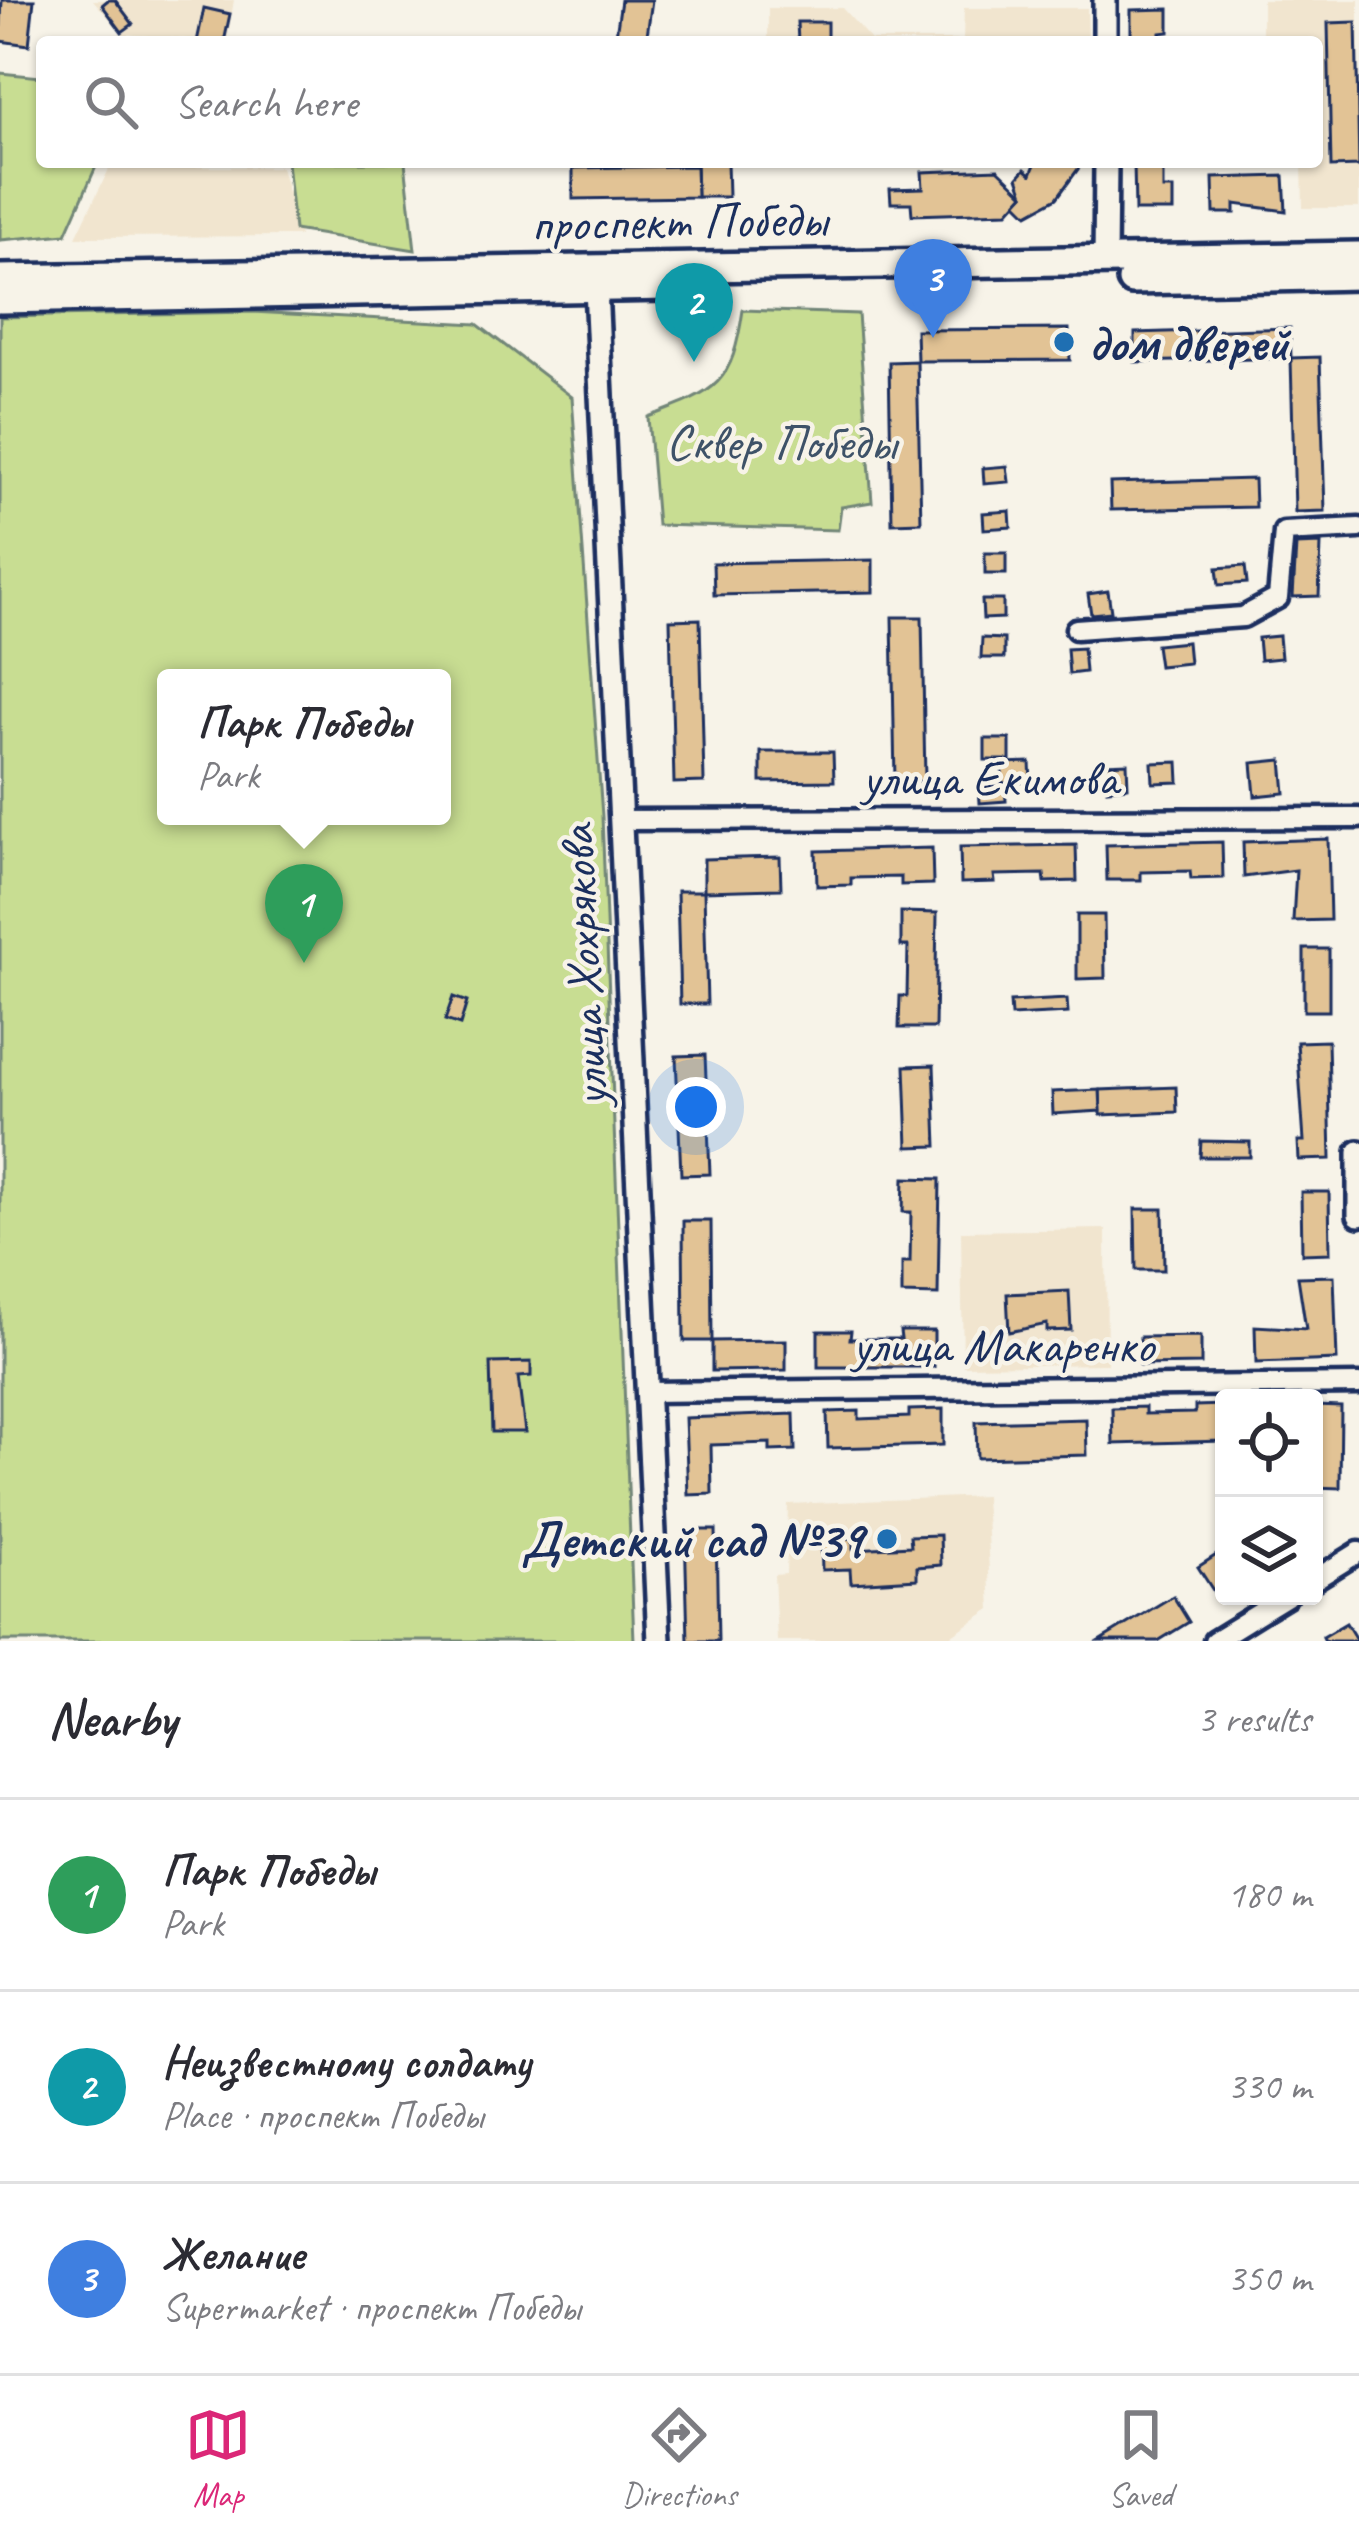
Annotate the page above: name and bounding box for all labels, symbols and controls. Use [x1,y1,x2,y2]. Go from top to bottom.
search box [36,36,1323,168]
icon: search [78,69,144,135]
text: Search here [174,74,357,131]
street label: проспект Победы [530,186,832,256]
pin: 3 [894,239,972,338]
pin: 2 [655,263,733,362]
place label: дом дверей [1088,311,1292,375]
marker: дом дверей [1051,329,1077,355]
park label: Сквер Победы [666,410,900,474]
popup [157,669,451,825]
text: Парк Победы [197,694,411,751]
street label: улица Екимова [859,746,1122,810]
text: Park [197,751,259,800]
street label: улица Хохрякова [543,820,622,1111]
pin: 1 [265,864,343,963]
your location [666,1077,726,1137]
street label: улица Макаренко [849,1313,1157,1377]
map controls [1215,1389,1323,1605]
button: locate [1215,1389,1323,1497]
button: layers [1215,1497,1323,1605]
place label: Детский сад №39 [521,1508,869,1572]
marker: Детский сад №39 [874,1526,900,1552]
text: Nearby [48,1687,176,1751]
text: 3 results [1197,1695,1311,1744]
text: Парк Победы [162,1842,375,1899]
text: 1 [78,1870,96,1919]
text: 180 m [1227,1870,1311,1919]
text: Park [162,1899,224,1948]
text: Неизвестному солдату [162,2034,531,2091]
text: 2 [78,2062,96,2111]
text: 330 m [1227,2062,1311,2111]
text: Place · проспект Победы [162,2091,483,2140]
text: Желание [162,2226,304,2283]
text: 3 [78,2254,96,2303]
text: 350 m [1227,2254,1311,2303]
text: Supermarket · проспект Победы [162,2283,581,2332]
tab: Map [185,2402,251,2516]
tab: Directions [622,2402,737,2516]
tab: Saved [1108,2402,1174,2516]

